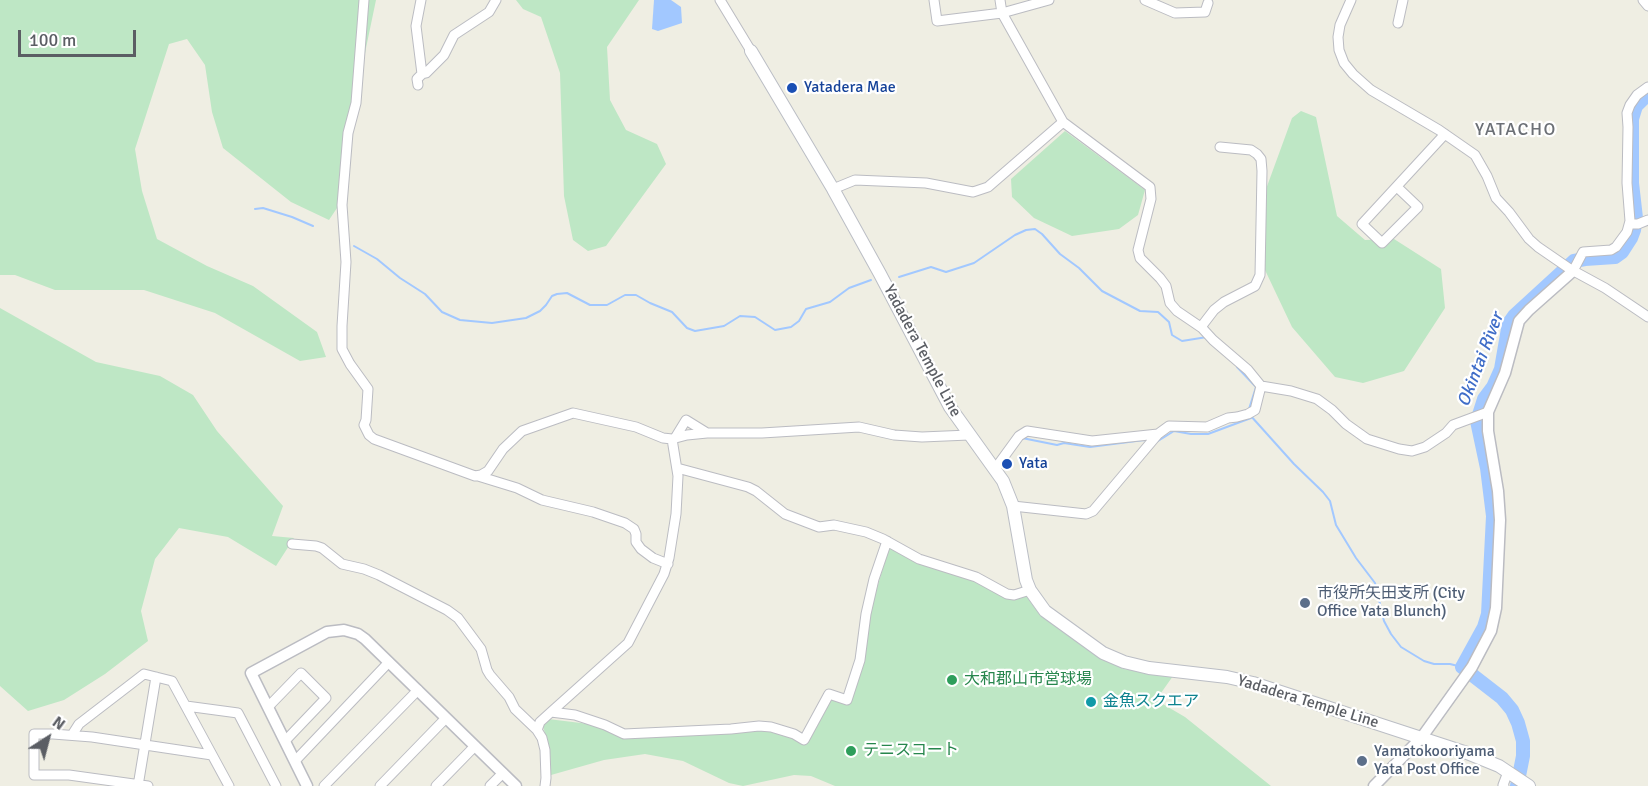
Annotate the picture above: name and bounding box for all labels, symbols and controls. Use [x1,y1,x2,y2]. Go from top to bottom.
scale bar [21,18,140,56]
text: 100 m [29,29,76,51]
place label: Yatadera Mae [804,78,896,98]
marker: Yatadera Mae [785,81,799,95]
district label: YATACHO [1475,119,1557,141]
street label: Yadadera Temple Line [879,282,965,420]
water label: Okintai River [1453,310,1509,410]
place label: Yata [1019,454,1048,474]
marker: Yata [1000,457,1014,471]
place label: 市役所矢田支所 (City Office Yata Blunch) [1317,584,1465,622]
marker: 市役所矢田支所 (City Office Yata Blunch) [1298,596,1312,610]
place label: 大和郡山市営球場 [964,670,1092,690]
street label: Yadadera Temple Line [1235,671,1381,733]
marker: 大和郡山市営球場 [945,673,959,687]
place label: 金魚スクエア [1103,692,1199,712]
marker: 金魚スクエア [1084,695,1098,709]
north arrow [18,708,78,768]
text: N [48,712,69,735]
place label: テニスコート [863,741,959,761]
place label: Yamatokooriyama Yata Post Office [1374,742,1495,780]
marker: テニスコート [844,744,858,758]
marker: Yamatokooriyama Yata Post Office [1355,754,1369,768]

